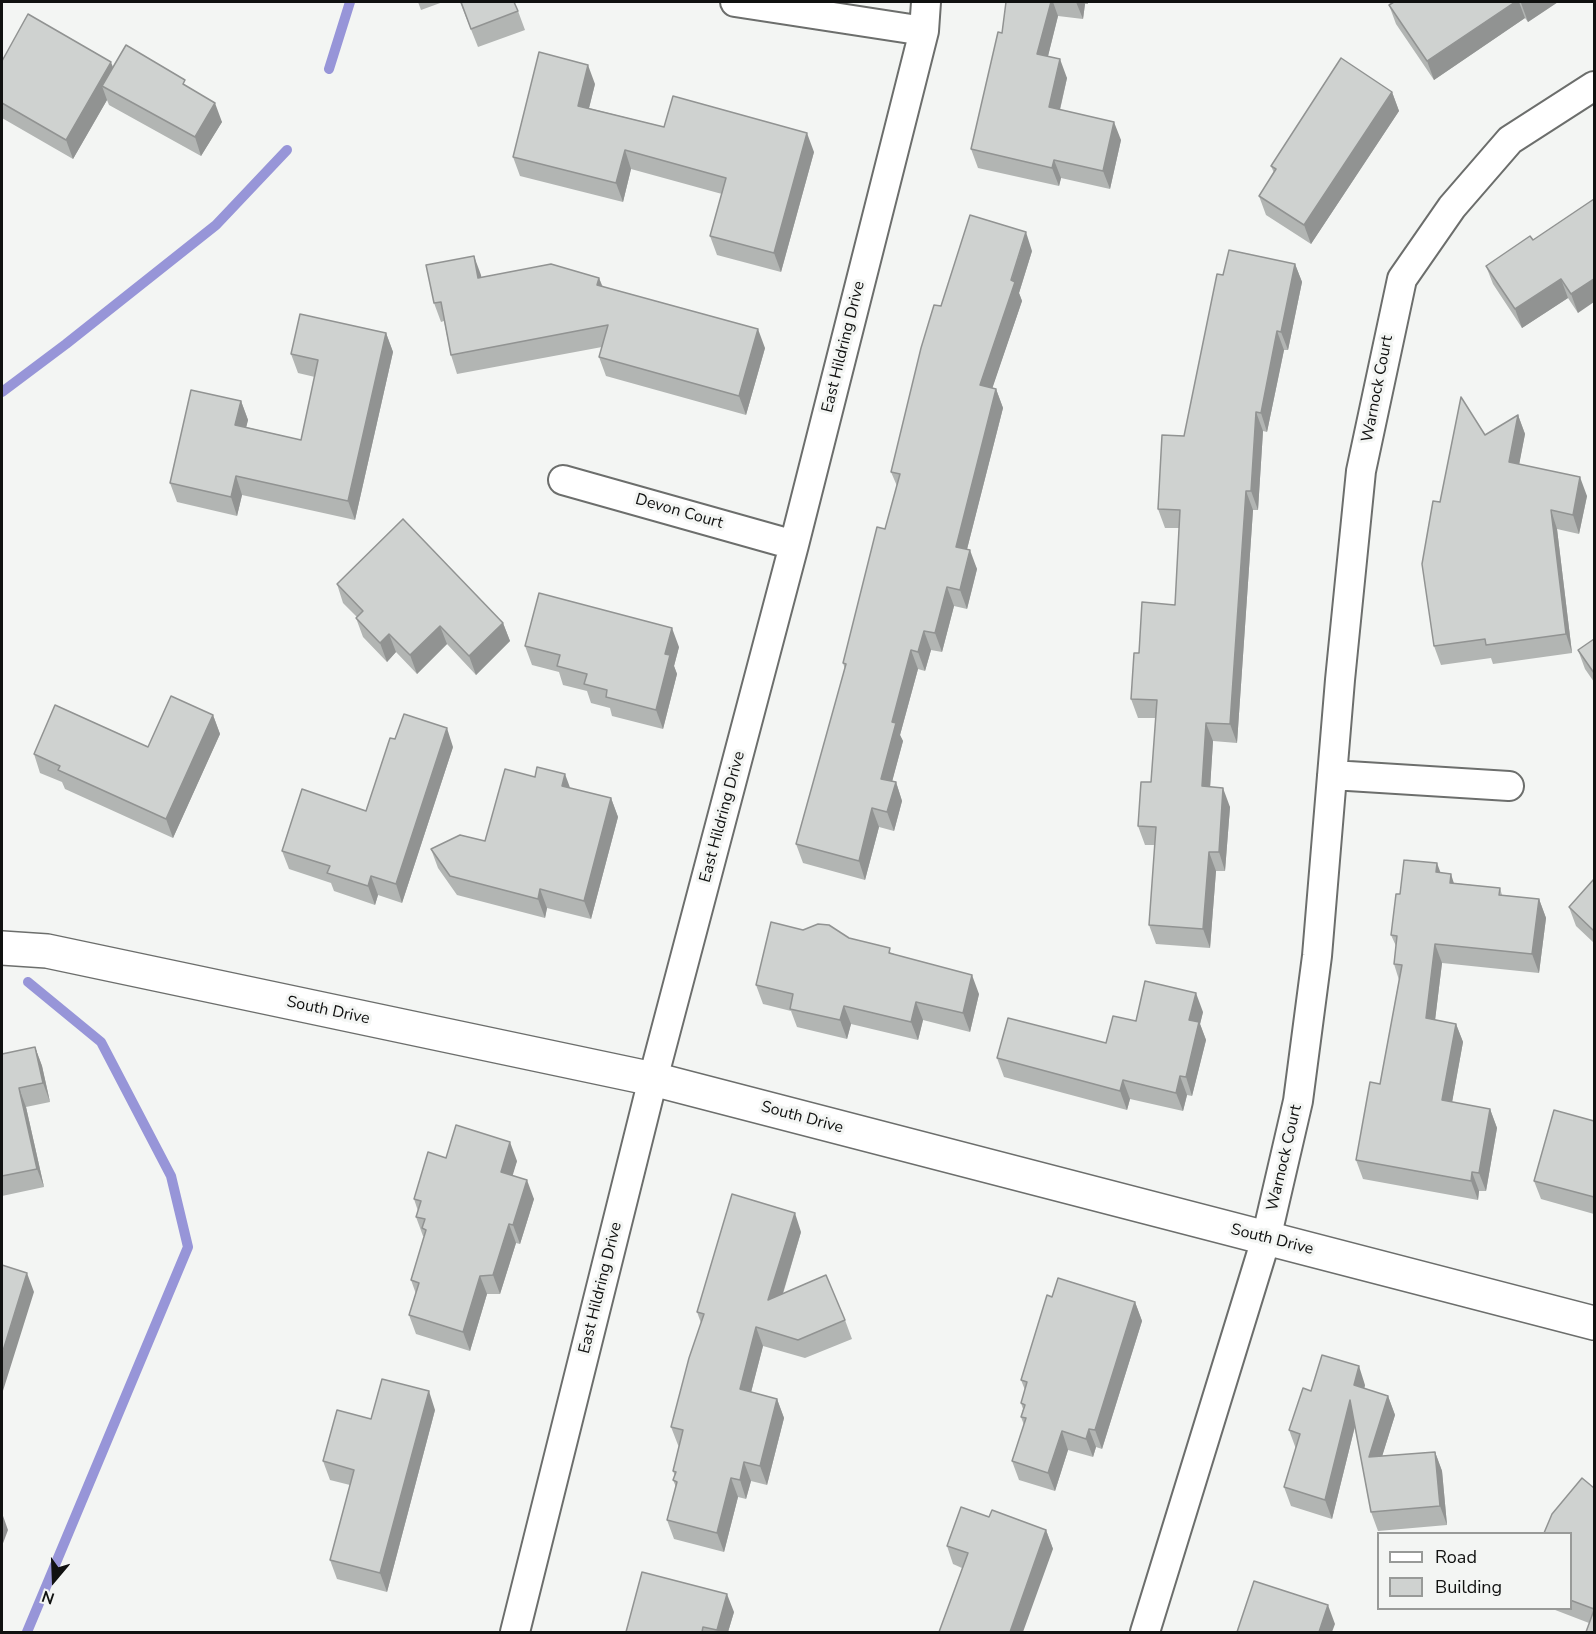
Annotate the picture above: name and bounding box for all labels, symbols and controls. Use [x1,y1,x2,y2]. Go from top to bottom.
street label: East Hildring Drive [818,279,870,415]
street label: Warnock Court [1358,334,1398,444]
street label: Devon Court [633,490,725,534]
street label: East Hildring Drive [696,749,750,885]
street label: South Drive [285,993,371,1029]
street label: South Drive [759,1098,845,1138]
street label: Warnock Court [1263,1103,1307,1213]
street label: East Hildring Drive [575,1220,627,1356]
street label: South Drive [1229,1220,1315,1260]
legend [1377,1532,1572,1610]
text: Road [1435,1545,1477,1569]
north arrow [24,1550,84,1610]
text: Building [1435,1575,1502,1599]
text: N [39,1585,57,1609]

